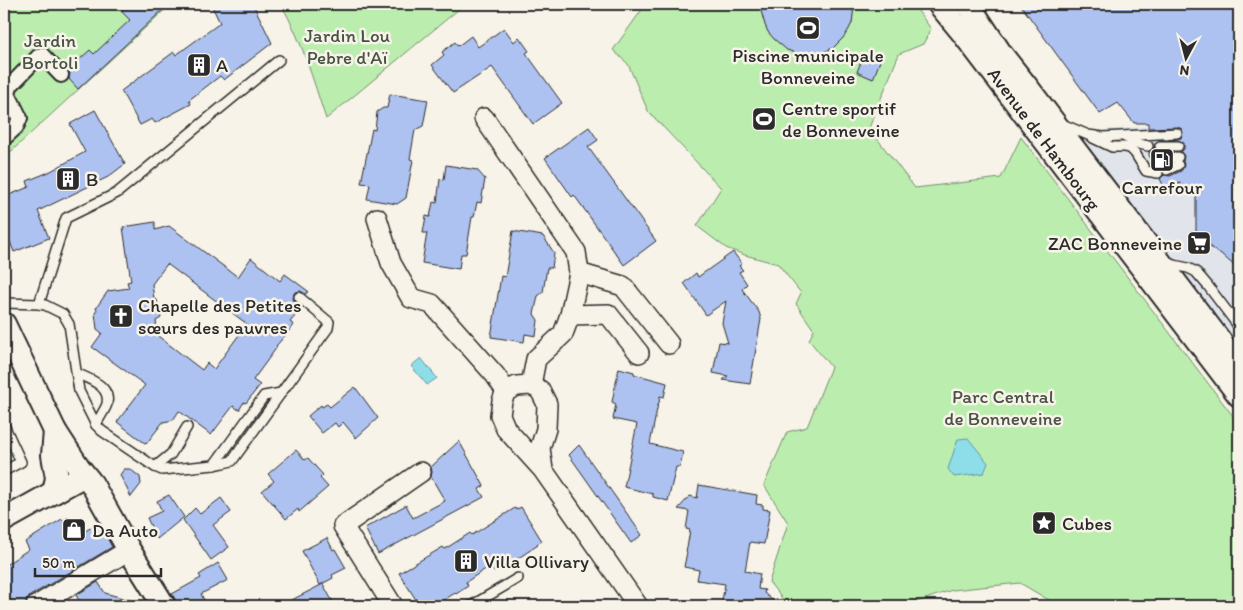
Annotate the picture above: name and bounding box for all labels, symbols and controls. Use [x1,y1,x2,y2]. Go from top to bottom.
sports icon: Piscine municipale Bonneveine [795,15,821,41]
park label: Jardin Lou Pebre d'Aï [304,24,391,69]
park label: Jardin Bortoli [22,29,78,74]
north arrow [1160,32,1210,82]
place label: Piscine municipale Bonneveine [732,44,884,89]
building icon: A [186,52,212,78]
place label: A [216,54,228,77]
text: N [1179,61,1190,79]
street label: Avenue de Hambourg [983,63,1105,215]
place label: Centre sportif de Bonneveine [782,97,900,142]
sports icon: Centre sportif de Bonneveine [751,106,777,132]
fuel station icon: Carrefour [1149,147,1175,173]
building icon: B [55,166,81,192]
place label: B [86,168,98,191]
place label: Carrefour [1122,176,1203,199]
supermarket icon: ZAC Bonneveine [1186,230,1212,256]
place label: ZAC Bonneveine [1048,232,1182,255]
place label: Chapelle des Petites sœurs des pauvres [138,294,302,339]
church icon: Chapelle des Petites sœurs des pauvres [108,303,134,329]
park label: Parc Central de Bonneveine [944,385,1062,430]
place icon: Cubes [1031,510,1057,536]
place label: Cubes [1062,512,1112,535]
shop icon: Da Auto [61,517,87,543]
place label: Da Auto [92,519,158,542]
scale bar [35,545,161,577]
building icon: Villa Ollivary [453,548,479,574]
place label: Villa Ollivary [484,550,589,573]
text: 50 m [42,554,75,572]

